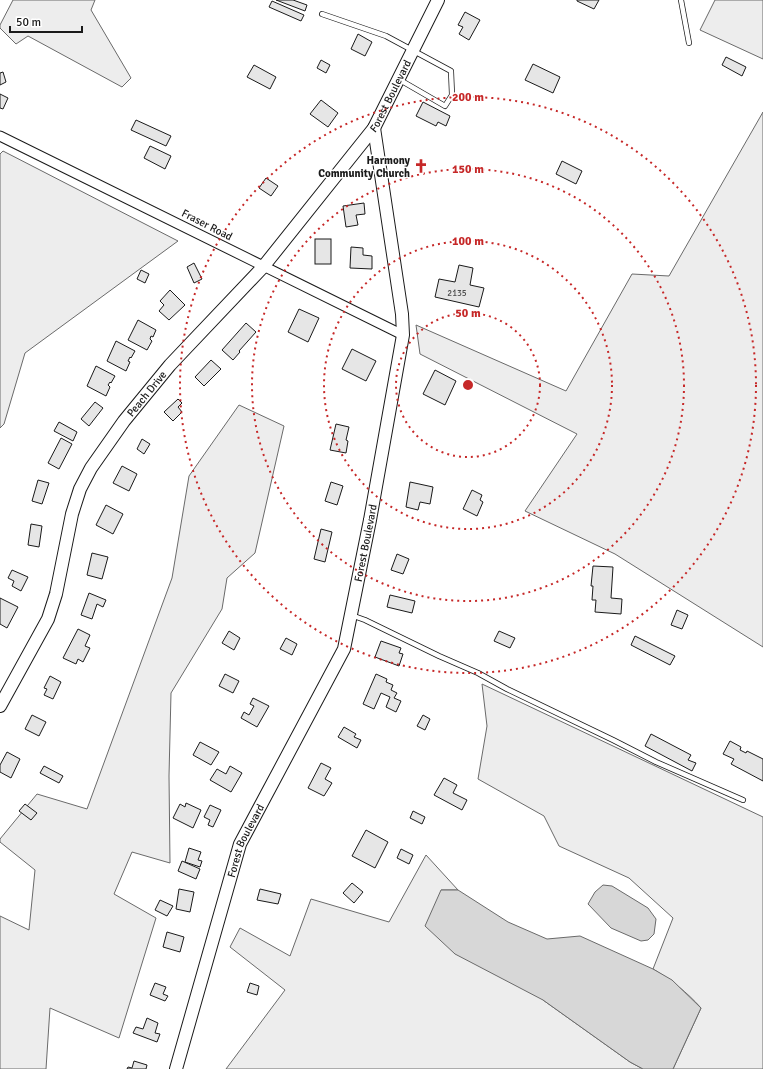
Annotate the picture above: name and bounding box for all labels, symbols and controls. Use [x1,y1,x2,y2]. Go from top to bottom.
scale bar [10,8,82,34]
text: 50 m [16,15,41,30]
street label: Forest Boulevard [367,57,414,135]
text: 200 m [452,90,484,105]
place label: Harmony Community Church [318,154,411,180]
church icon: Harmony Community Church [413,158,429,174]
text: 150 m [452,162,484,177]
street label: Fraser Road [179,207,235,243]
text: 100 m [452,234,484,249]
house number: 2135 [447,288,467,299]
text: 50 m [455,306,481,321]
street label: Peach Drive [124,368,169,419]
centre of rings [461,378,475,392]
street label: Forest Boulevard [351,503,379,583]
street label: Forest Boulevard [224,802,267,879]

